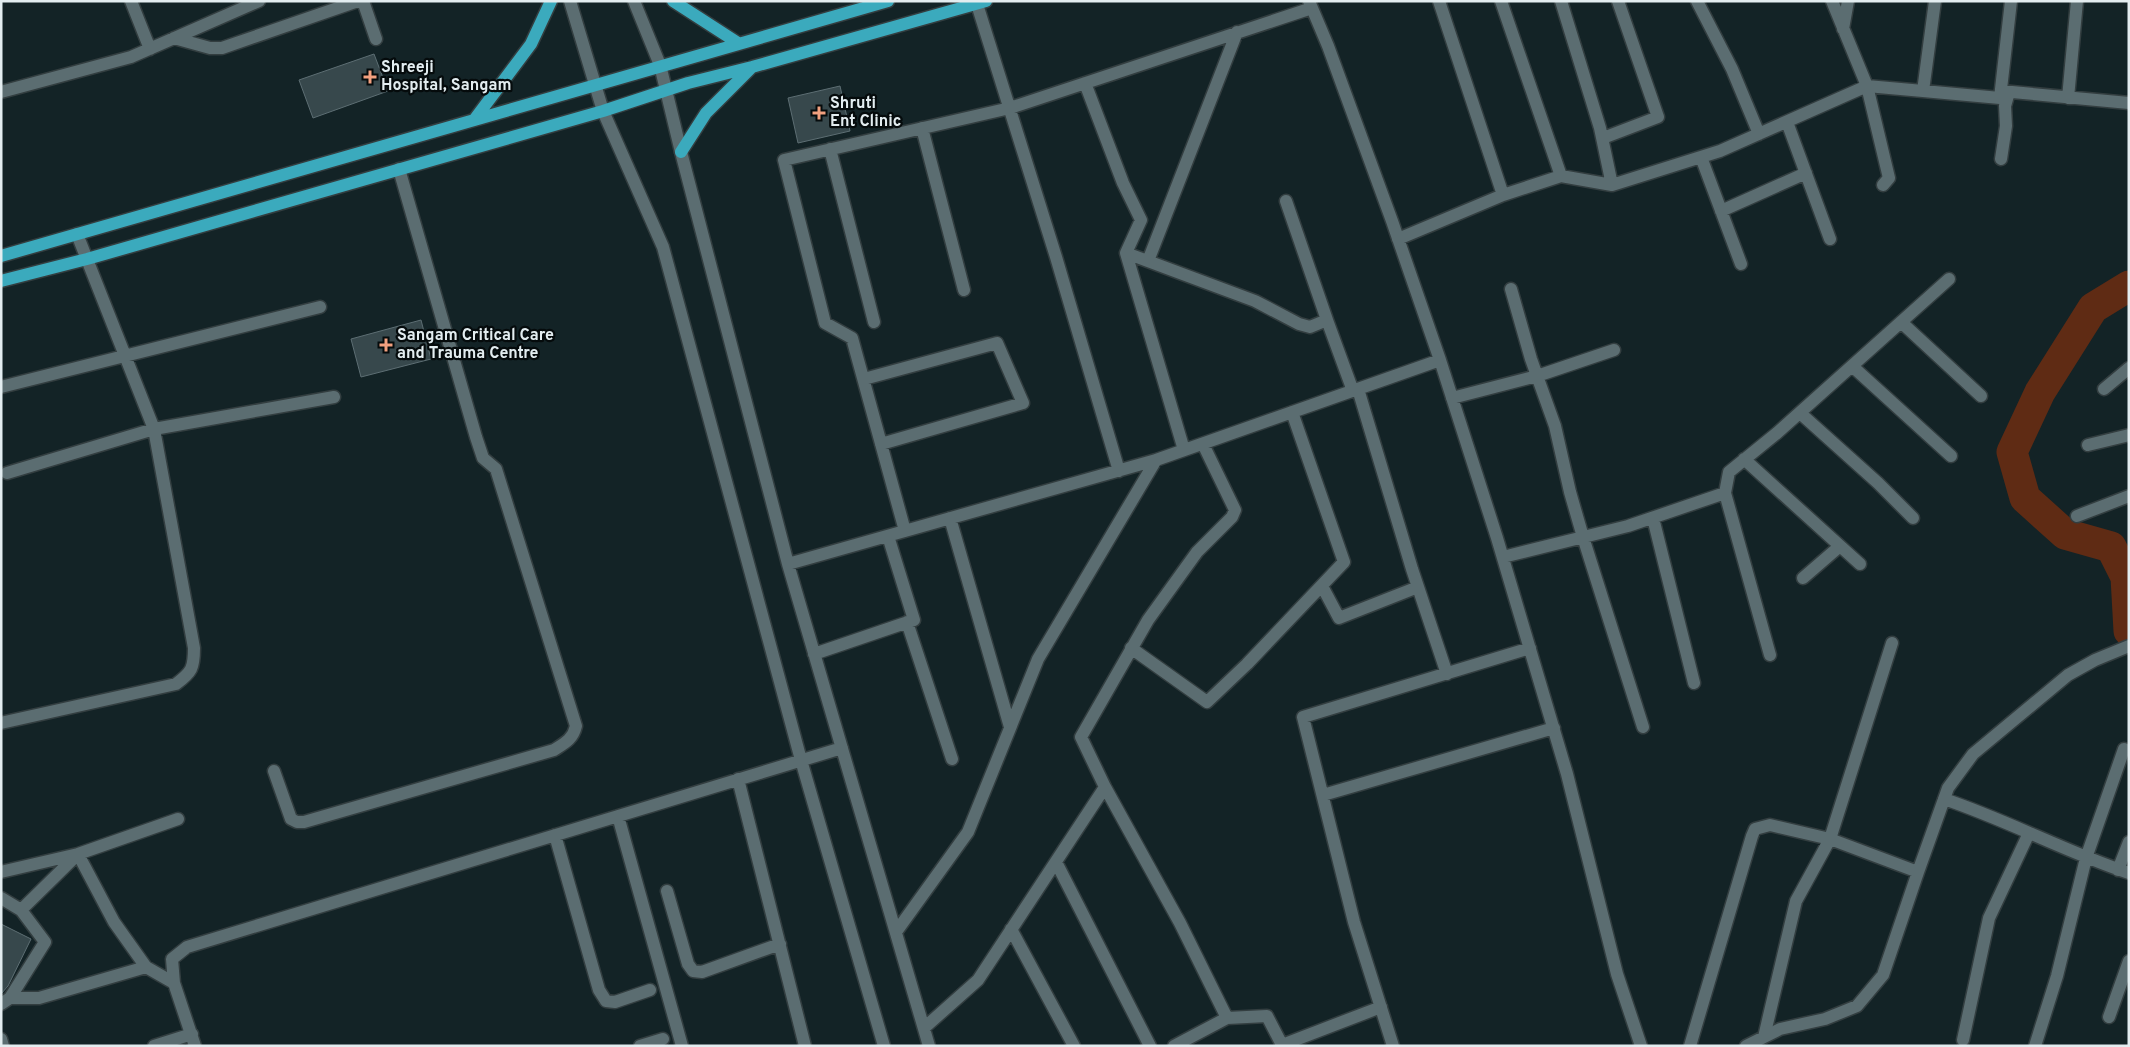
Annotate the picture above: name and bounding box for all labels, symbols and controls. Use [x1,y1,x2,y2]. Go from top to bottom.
place label: Shreeji Hospital, Sangam [381,58,512,96]
marker: Shreeji Hospital, Sangam [363,70,377,84]
place label: Shruti Ent Clinic [830,94,901,132]
marker: Shruti Ent Clinic [812,106,826,120]
place label: Sangam Critical Care and Trauma Centre [397,326,554,364]
marker: Sangam Critical Care and Trauma Centre [379,338,393,352]

